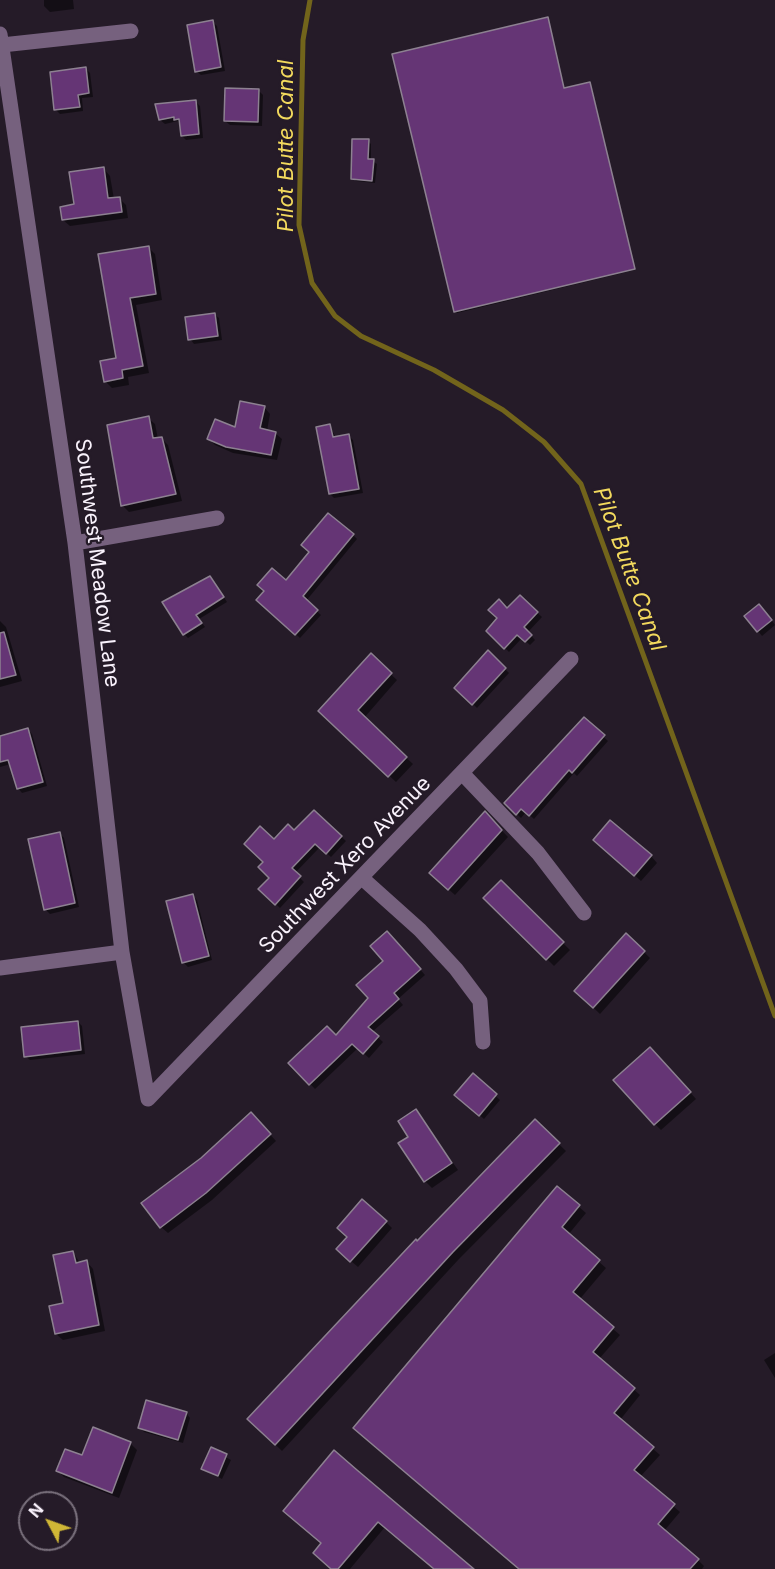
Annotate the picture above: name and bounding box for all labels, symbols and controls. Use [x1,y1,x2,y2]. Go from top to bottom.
water label: Pilot Butte Canal [273,60,299,232]
street label: Southwest Meadow Lane [69,437,125,689]
water label: Pilot Butte Canal [587,483,671,655]
street label: Southwest Xero Avenue [254,771,436,959]
north arrow [18,1491,78,1551]
text: N [24,1499,47,1522]

